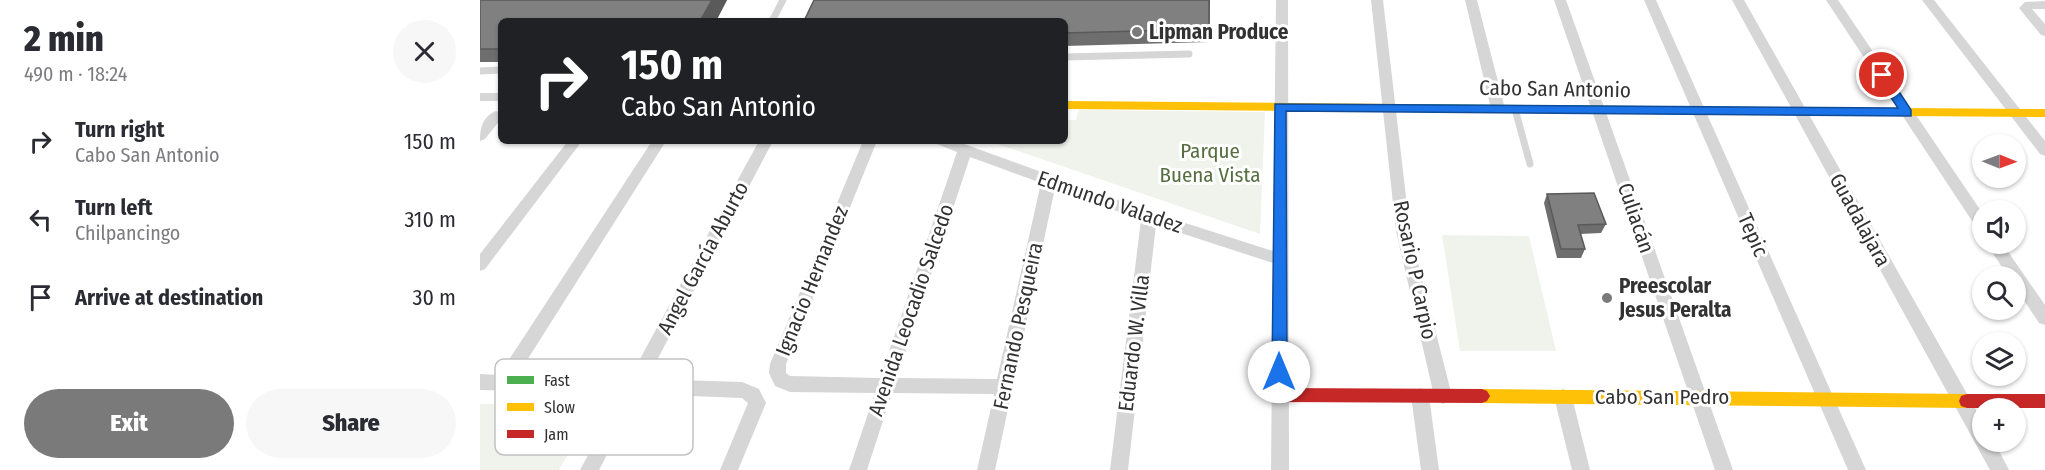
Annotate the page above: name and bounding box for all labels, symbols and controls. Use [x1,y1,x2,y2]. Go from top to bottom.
text: 2 min [24,17,104,61]
place label: Lipman Produce [1149,19,1289,45]
button: close [393,20,456,83]
marker: Lipman Produce [1130,25,1144,39]
text: 150 m [621,40,723,90]
icon: right [522,42,600,120]
pin [1856,49,1907,100]
icon: arrive [1865,58,1898,91]
text: 490 m · 18:24 [24,62,127,86]
street label: Cabo San Antonio [1479,75,1631,103]
text: Cabo San Antonio [621,91,816,123]
text: Turn right [75,116,164,143]
icon: right [24,125,57,158]
text: 150 m [404,128,456,155]
north arrow [1972,134,2026,188]
map controls [1972,134,2026,452]
park label: Parque Buena Vista [1159,138,1261,188]
text: Cabo San Antonio [75,143,220,167]
street label: Edmundo Valadez [1034,165,1186,239]
street label: Guadalajara [1824,169,1896,271]
street label: Angel García Aburto [652,177,754,339]
street label: Culiacán [1612,179,1660,257]
text: Turn left [75,194,153,221]
street label: Rosario P Carpio [1388,198,1442,342]
button: sound [1972,200,2026,254]
street label: Avenida Leocadio Salcedo [862,201,960,419]
street label: Ignacio Hernandez [770,202,854,360]
icon: left [24,203,57,236]
text: 310 m [404,206,456,233]
street label: Tepic [1732,209,1774,261]
text: Chilpancingo [75,221,180,245]
street label: Fernando Pesqueira [988,240,1048,412]
button: search [1972,266,2026,320]
street label: Eduardo W. Villa [1113,273,1155,413]
place label: Preescolar Jesus Peralta [1618,273,1732,323]
icon: arrive [24,281,57,314]
text: Arrive at destination [75,284,263,311]
text: 30 m [413,284,456,311]
marker: Preescolar Jesus Peralta [1600,291,1614,305]
button: layers [1972,332,2026,386]
position arrow [1247,340,1311,404]
legend [495,359,693,455]
text: Fast [544,371,571,390]
street label: Cabo San Pedro [1595,384,1729,410]
button: Exit [24,389,234,458]
button: Share [246,389,456,458]
text: Slow [544,398,575,417]
button: + [1972,398,2026,452]
text: Jam [544,425,569,444]

